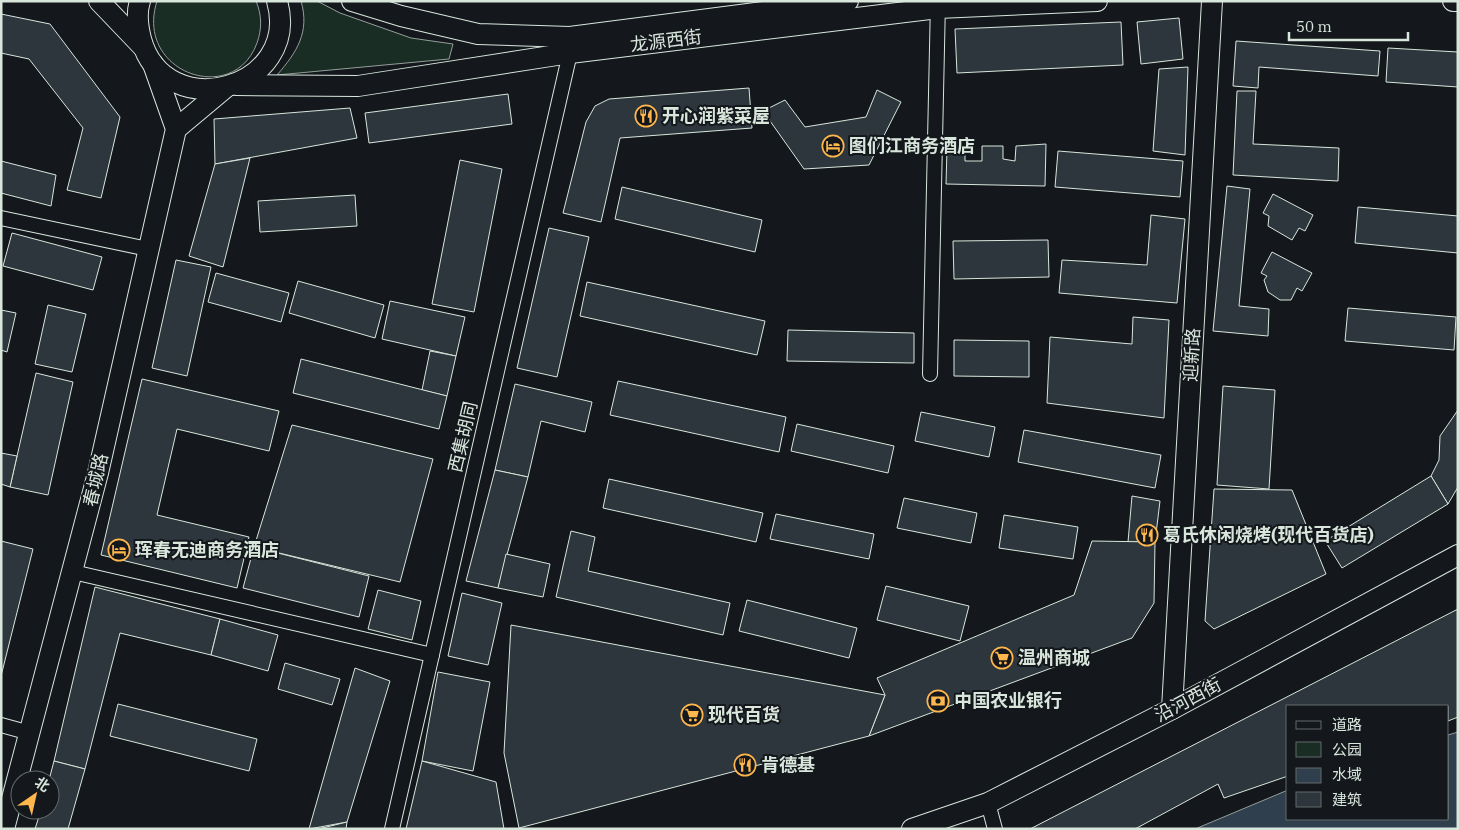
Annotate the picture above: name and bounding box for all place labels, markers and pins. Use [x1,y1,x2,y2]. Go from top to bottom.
restaurant icon: 开心润紫菜屋 [634,104,658,128]
place label: 开心润紫菜屋 [662,104,770,127]
hotel icon: 图们江商务酒店 [821,134,845,158]
place label: 图们江商务酒店 [849,134,975,157]
restaurant icon: 葛氏休闲烧烤(现代百货店) [1135,523,1159,547]
place label: 葛氏休闲烧烤(现代百货店) [1163,523,1374,546]
hotel icon: 珲春无迪商务酒店 [107,538,131,562]
place label: 珲春无迪商务酒店 [135,538,279,561]
supermarket icon: 温州商城 [990,646,1014,670]
place label: 温州商城 [1018,646,1090,669]
bank icon: 中国农业银行 [926,689,950,713]
place label: 中国农业银行 [954,689,1062,712]
supermarket icon: 现代百货 [680,703,704,727]
place label: 现代百货 [708,703,780,726]
restaurant icon: 肯德基 [733,753,757,777]
place label: 肯德基 [761,753,815,776]

